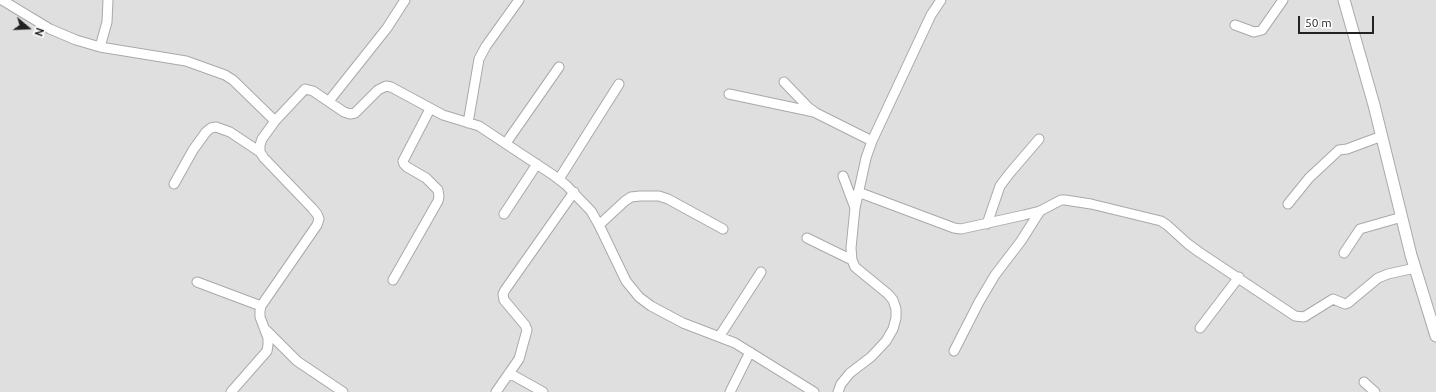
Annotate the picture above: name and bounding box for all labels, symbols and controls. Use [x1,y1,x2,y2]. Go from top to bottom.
north arrow [8,8,48,48]
scale bar [1300,8,1376,34]
text: 50 m [1305,16,1332,29]
text: N [32,26,46,38]

